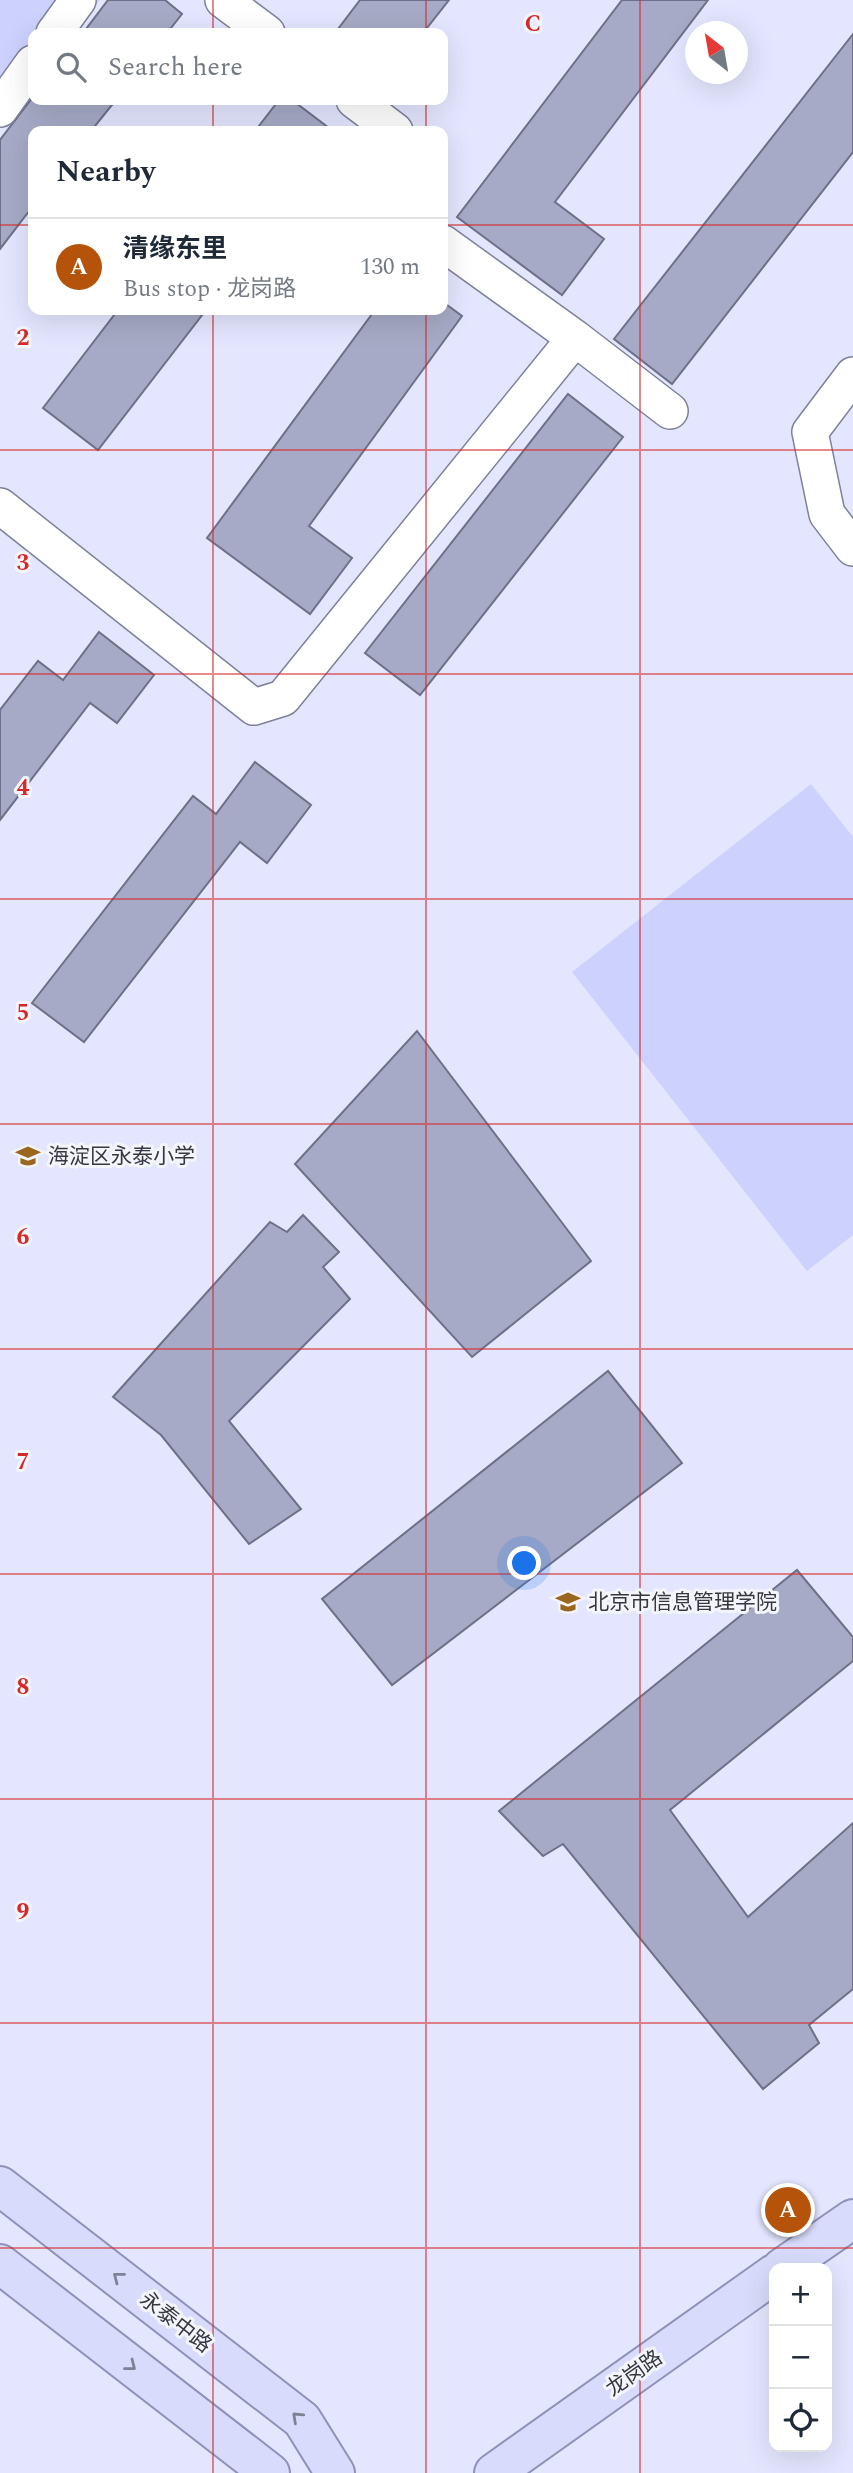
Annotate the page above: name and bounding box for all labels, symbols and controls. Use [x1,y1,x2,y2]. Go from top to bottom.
text: C [525,7,541,42]
north arrow [685,21,748,84]
search box [28,28,448,105]
text: Search here [108,47,243,87]
icon: search [52,48,90,86]
text: Nearby [56,149,155,195]
text: 清缘东里 [123,229,227,269]
text: A [70,250,88,285]
text: 130 m [360,250,420,285]
text: Bus stop · 龙岗路 [123,272,296,307]
text: 2 [17,321,30,356]
text: 3 [17,546,30,581]
text: 4 [17,771,30,806]
text: 5 [17,996,29,1031]
place label: 海淀区永泰小学 [48,1141,195,1173]
school or university icon: 海淀区永泰小学 [14,1142,42,1170]
text: 6 [17,1220,30,1255]
text: 7 [17,1445,29,1480]
your location [507,1546,541,1580]
place label: 北京市信息管理学院 [588,1587,777,1619]
school or university icon: 北京市信息管理学院 [554,1588,582,1616]
text: 8 [17,1670,29,1705]
text: 9 [17,1895,30,1930]
pin: A [765,2184,811,2236]
map controls [769,2263,832,2452]
button: + [769,2263,832,2326]
one-way arrow [113,2273,125,2286]
street label: 永泰中路 [132,2284,218,2361]
button: − [769,2326,832,2389]
street label: 龙岗路 [600,2343,670,2405]
one-way arrow [124,2357,136,2370]
button: locate [769,2389,832,2452]
one-way arrow [292,2413,305,2426]

